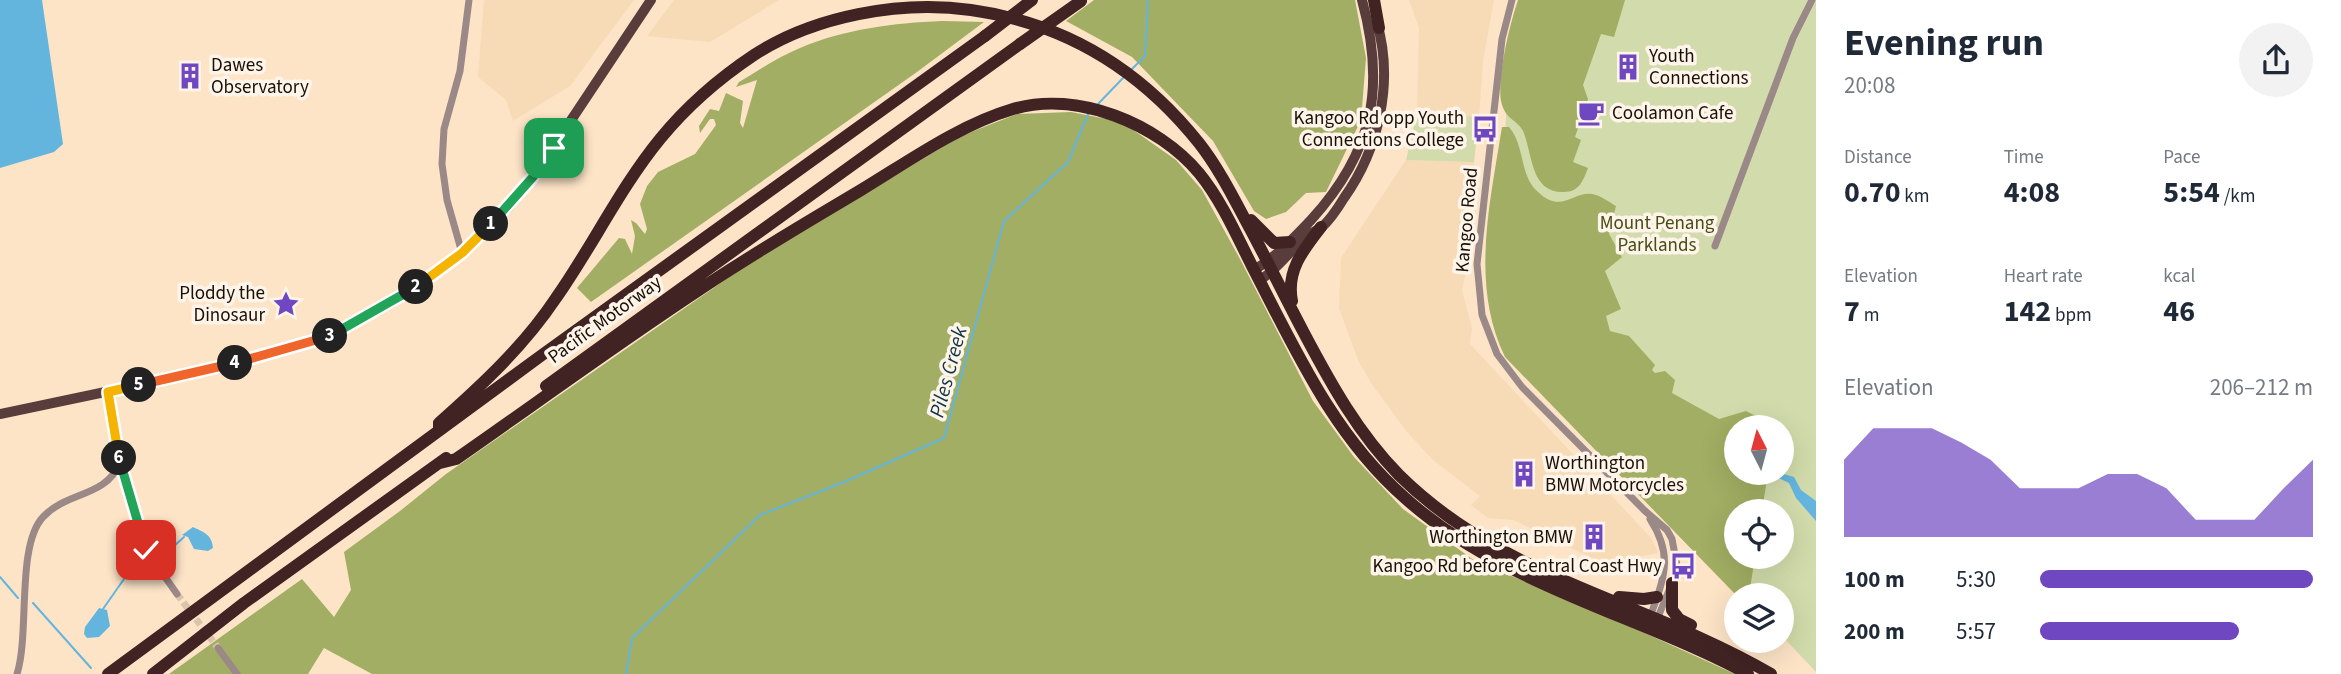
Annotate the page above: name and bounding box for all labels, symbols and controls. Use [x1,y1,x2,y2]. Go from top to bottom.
text: Evening run [1844,16,2044,70]
button: share [2239,23,2313,97]
place label: Youth Connections [1648,43,1749,92]
place label: Dawes Observatory [211,52,309,101]
building icon: Youth Connections [1613,52,1643,82]
building icon: Dawes Observatory [175,61,205,91]
text: 20:08 [1844,69,1895,102]
cafe icon: Coolamon Cafe [1576,98,1606,128]
place label: Coolamon Cafe [1612,100,1733,127]
place label: Kangoo Rd opp Youth Connections College [1294,105,1464,154]
bus stop icon: Kangoo Rd opp Youth Connections College [1470,114,1500,144]
pin [524,118,584,178]
icon: arrive [535,129,573,167]
text: Distance [1844,144,1912,171]
text: Time [2004,144,2044,171]
text: Pace [2163,144,2201,171]
street label: Kangoo Road [1449,166,1485,274]
text: 0.70 [1844,171,1901,214]
text: 4:08 [2004,171,2060,214]
text: 5:54 [2163,171,2220,214]
text: km [1901,183,1930,210]
text: /km [2220,183,2255,210]
pin: 1 [474,206,508,242]
text: 1 [485,210,496,237]
park label: Mount Penang Parklands [1600,210,1715,259]
text: Elevation [1844,263,1918,290]
text: Heart rate [2004,263,2083,290]
text: kcal [2163,263,2195,290]
street label: Pacific Motorway [543,269,668,371]
pin: 2 [398,270,434,304]
text: 2 [410,273,421,300]
place label: Ploddy the Dinosaur [179,280,265,329]
place icon: Ploddy the Dinosaur [271,289,301,319]
text: 7 [1844,290,1860,333]
text: 142 [2004,290,2051,333]
text: 46 [2163,290,2195,333]
text: m [1860,302,1879,329]
text: bpm [2051,302,2092,329]
pin: 3 [312,318,348,354]
text: 3 [324,322,335,349]
water label: Piles Creek [921,322,975,421]
pin: 4 [218,346,252,380]
text: 4 [229,349,240,376]
pin: 5 [122,368,156,402]
text: 5 [133,371,144,398]
text: Elevation [1844,371,1934,404]
text: 206–212 m [2210,371,2313,404]
north arrow [1724,415,1794,485]
map controls [1724,415,1794,653]
pin: 6 [102,440,136,476]
text: 6 [113,444,124,471]
place label: Worthington BMW Motorcycles [1545,450,1684,499]
building icon: Worthington BMW Motorcycles [1509,459,1539,489]
button: locate [1724,499,1794,569]
pin [116,520,176,580]
building icon: Worthington BMW [1579,522,1609,552]
place label: Worthington BMW [1429,524,1573,551]
icon: check [127,531,165,569]
bus stop icon: Kangoo Rd before Central Coast Hwy [1668,551,1698,581]
place label: Kangoo Rd before Central Coast Hwy [1373,553,1662,580]
text: 100 m [1844,563,1905,596]
text: 5:30 [1956,563,1996,596]
button: layers [1724,583,1794,653]
text: 200 m [1844,615,1905,648]
text: 5:57 [1956,615,1996,648]

